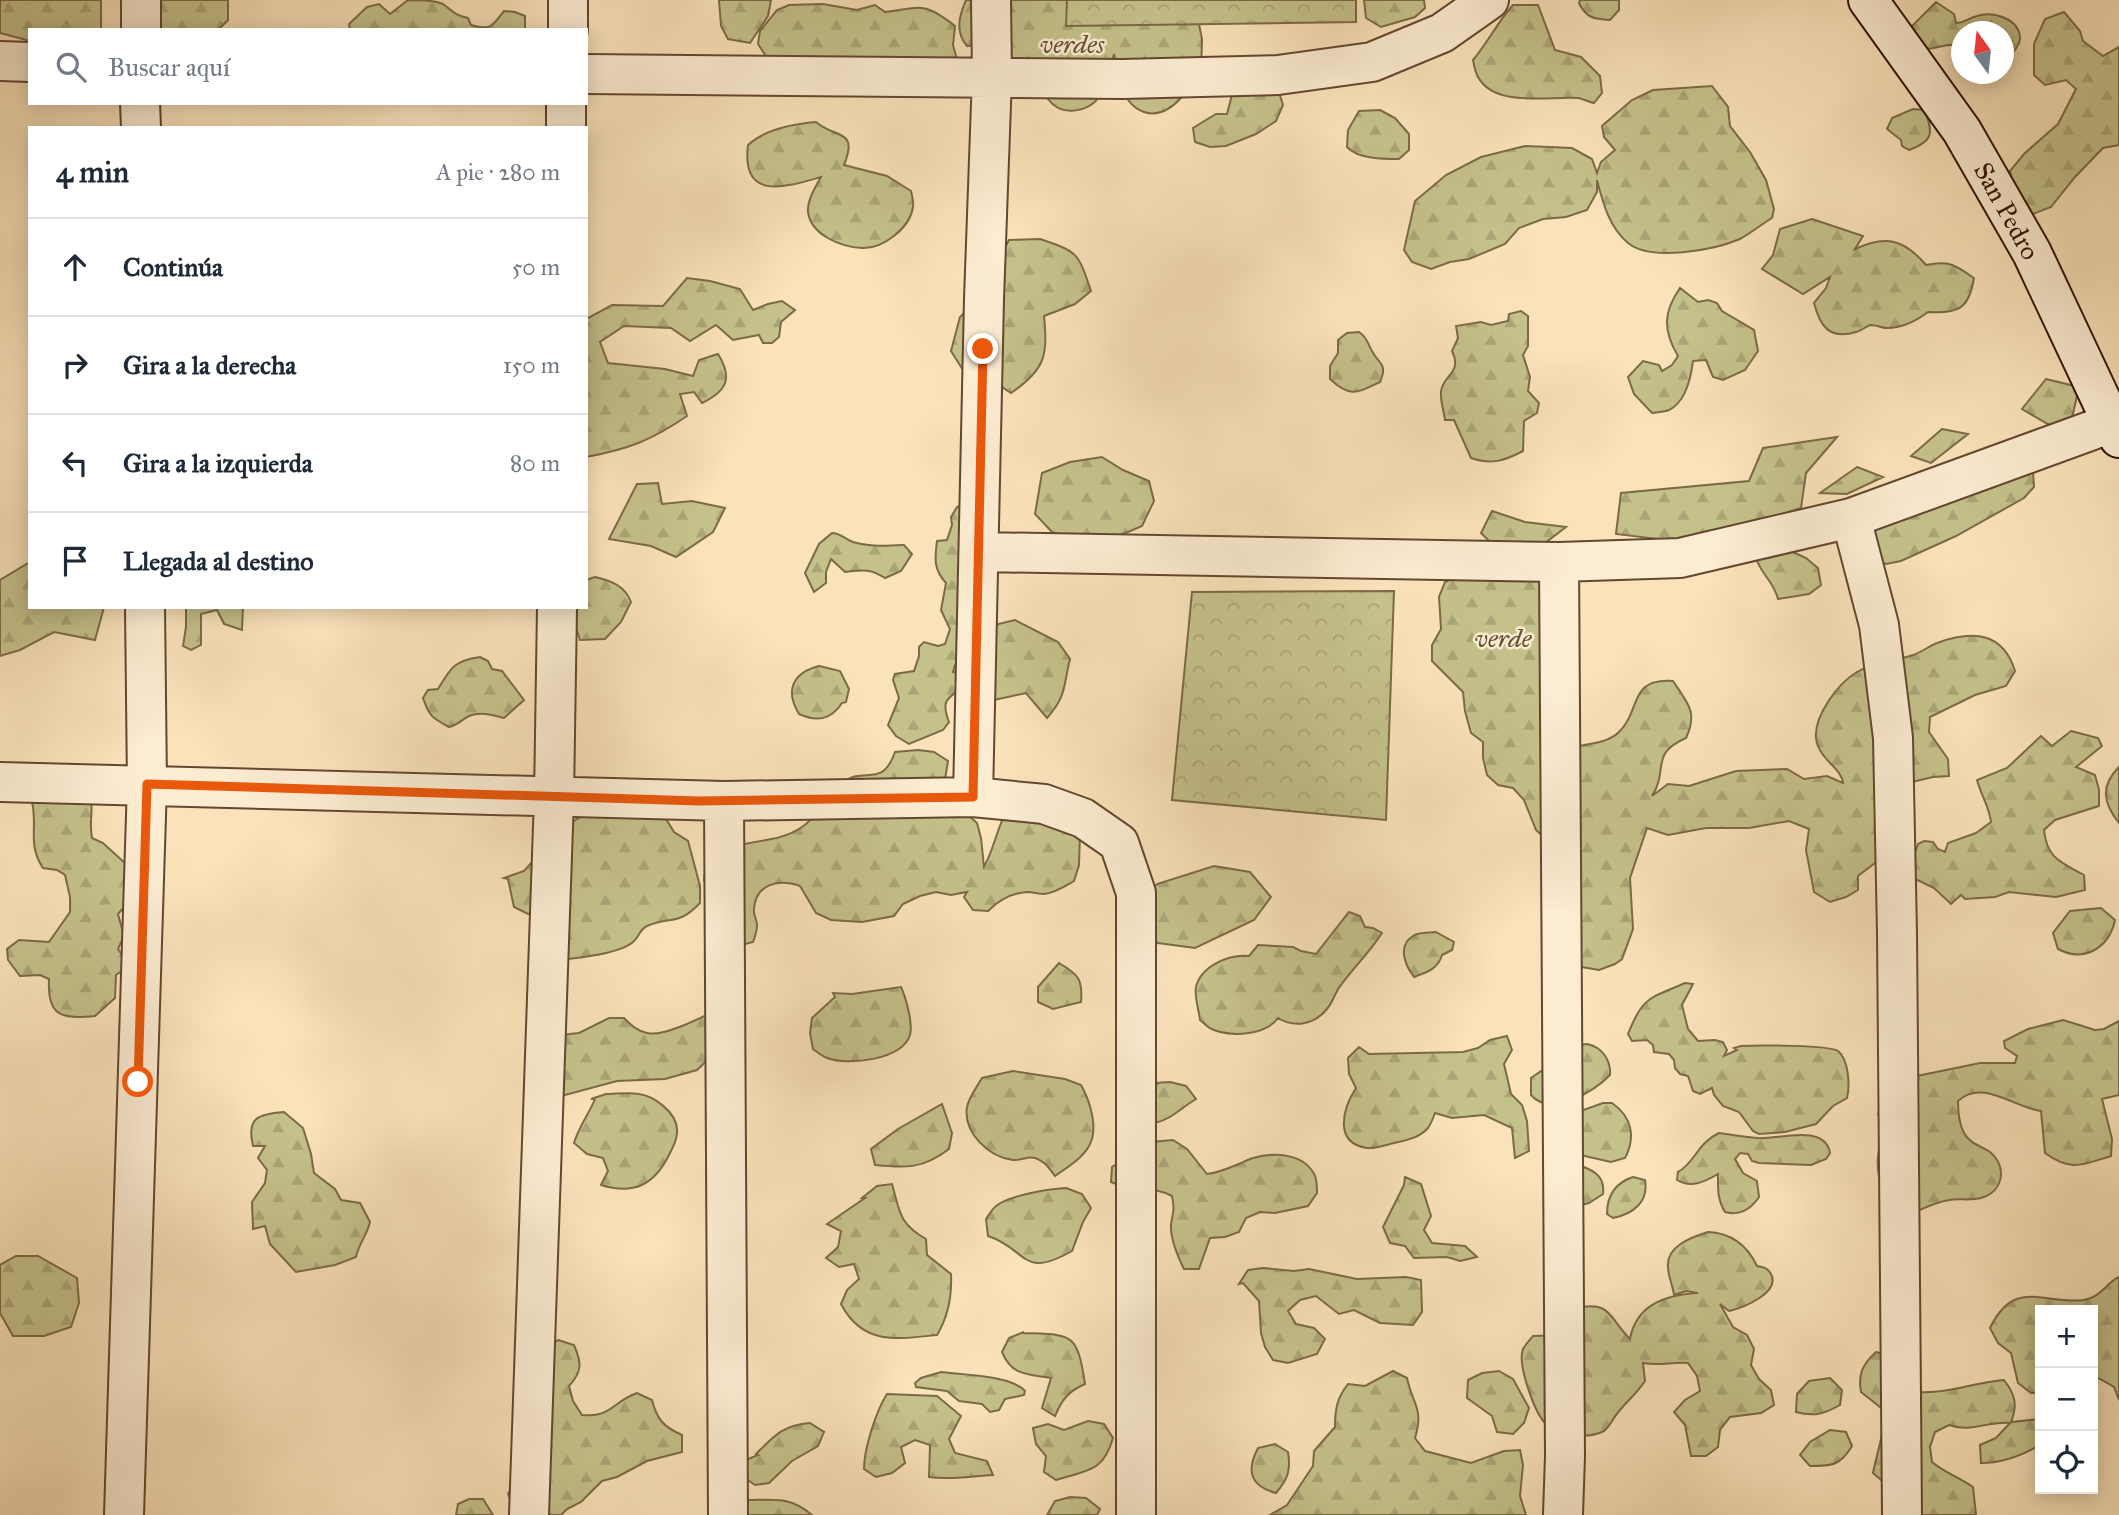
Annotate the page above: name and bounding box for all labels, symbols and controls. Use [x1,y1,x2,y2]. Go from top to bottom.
north arrow [1951,21,2014,84]
search box [28,28,588,105]
park label: verdes [1040,28,1105,60]
icon: search [52,48,90,86]
text: Buscar aquí [108,51,230,83]
text: 4 min [56,154,129,190]
street label: San Pedro [1967,157,2047,265]
text: A pie · 280 m [436,158,560,186]
icon: ahead [56,248,94,286]
text: Continúa [123,251,223,283]
text: 50 m [512,253,560,281]
route end [967,333,998,364]
icon: right [56,346,94,384]
text: Gira a la derecha [123,349,296,381]
text: 150 m [503,351,560,379]
icon: left [56,444,94,482]
text: Gira a la izquierda [123,447,313,479]
text: 80 m [510,449,560,477]
icon: arrive [56,542,94,580]
text: Llegada al destino [123,545,314,577]
park label: verde [1475,622,1533,654]
route start [122,1066,153,1097]
map controls [2035,1305,2098,1494]
button: + [2035,1305,2098,1368]
button: − [2035,1368,2098,1431]
button: locate [2035,1431,2098,1494]

